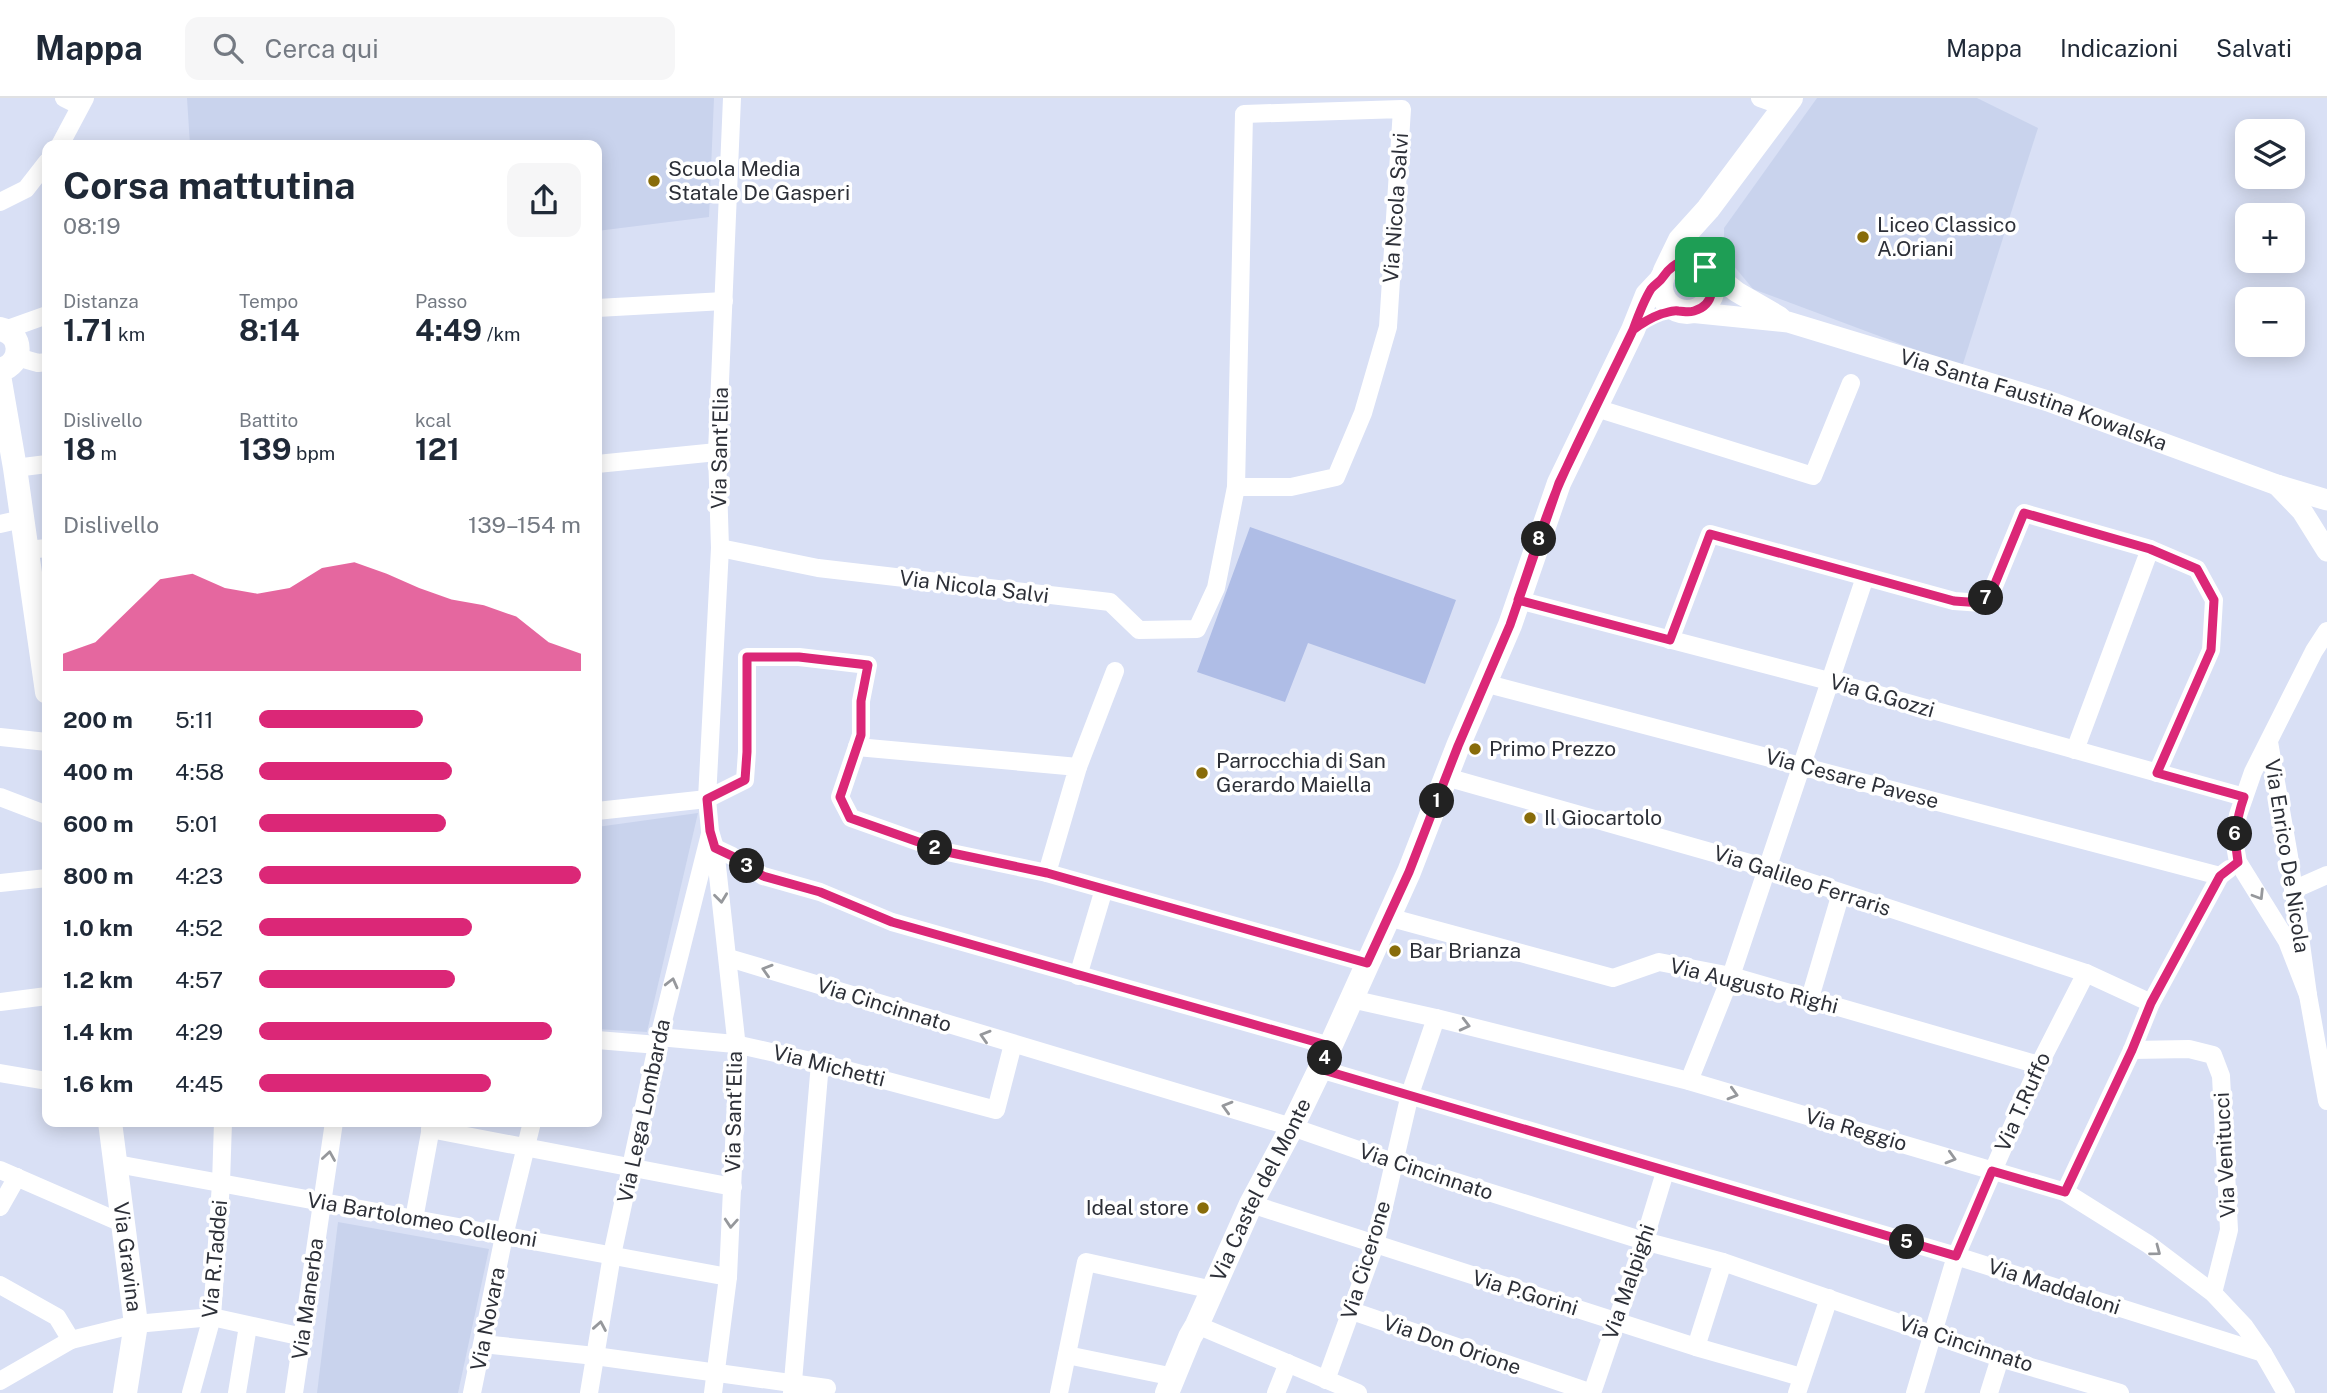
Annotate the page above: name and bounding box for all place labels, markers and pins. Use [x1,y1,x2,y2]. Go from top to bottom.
place label: Scuola Media Statale De Gasperi [668,156,850,205]
marker: Scuola Media Statale De Gasperi [646,173,662,189]
place label: Liceo Classico A.Oriani [1877,212,2016,261]
marker: Liceo Classico A.Oriani [1855,229,1871,245]
pin [1675,237,1735,297]
pin: 8 [1522,522,1556,556]
pin: 7 [1968,580,2004,616]
place label: Primo Prezzo [1489,736,1616,761]
marker: Primo Prezzo [1467,741,1483,757]
place label: Parrocchia di San Gerardo Maiella [1216,748,1386,797]
marker: Parrocchia di San Gerardo Maiella [1194,765,1210,781]
pin: 1 [1420,784,1454,818]
place label: Il Giocartolo [1544,805,1662,830]
marker: Il Giocartolo [1522,810,1538,826]
pin: 6 [2218,816,2252,852]
pin: 2 [918,830,953,866]
pin: 3 [730,848,764,884]
place label: Bar Brianza [1409,938,1521,963]
marker: Bar Brianza [1387,943,1403,959]
pin: 4 [1308,1040,1342,1076]
place label: Ideal store [1086,1195,1189,1220]
marker: Ideal store [1195,1200,1211,1216]
pin: 5 [1890,1224,1924,1260]

